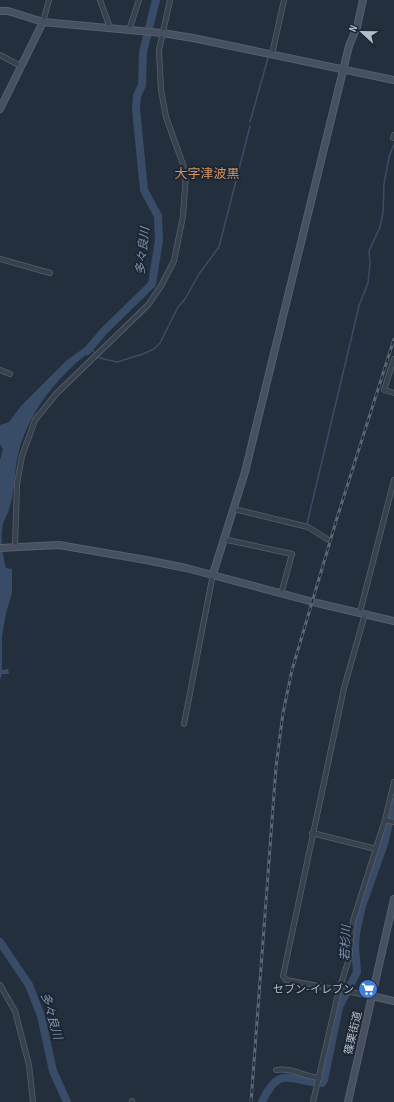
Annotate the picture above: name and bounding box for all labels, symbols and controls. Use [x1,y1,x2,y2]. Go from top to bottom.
north arrow [342,12,382,52]
text: N [346,23,360,34]
district label: 大字津波黒 [174,166,240,182]
water label: 多々良川 [133,224,153,276]
water label: 若杉川 [338,923,354,961]
supermarket icon: セブン-イレブン [357,978,379,1000]
place label: セブン-イレブン [273,983,354,996]
water label: 多々良川 [37,991,65,1043]
street label: 篠栗街道 [342,1010,364,1056]

